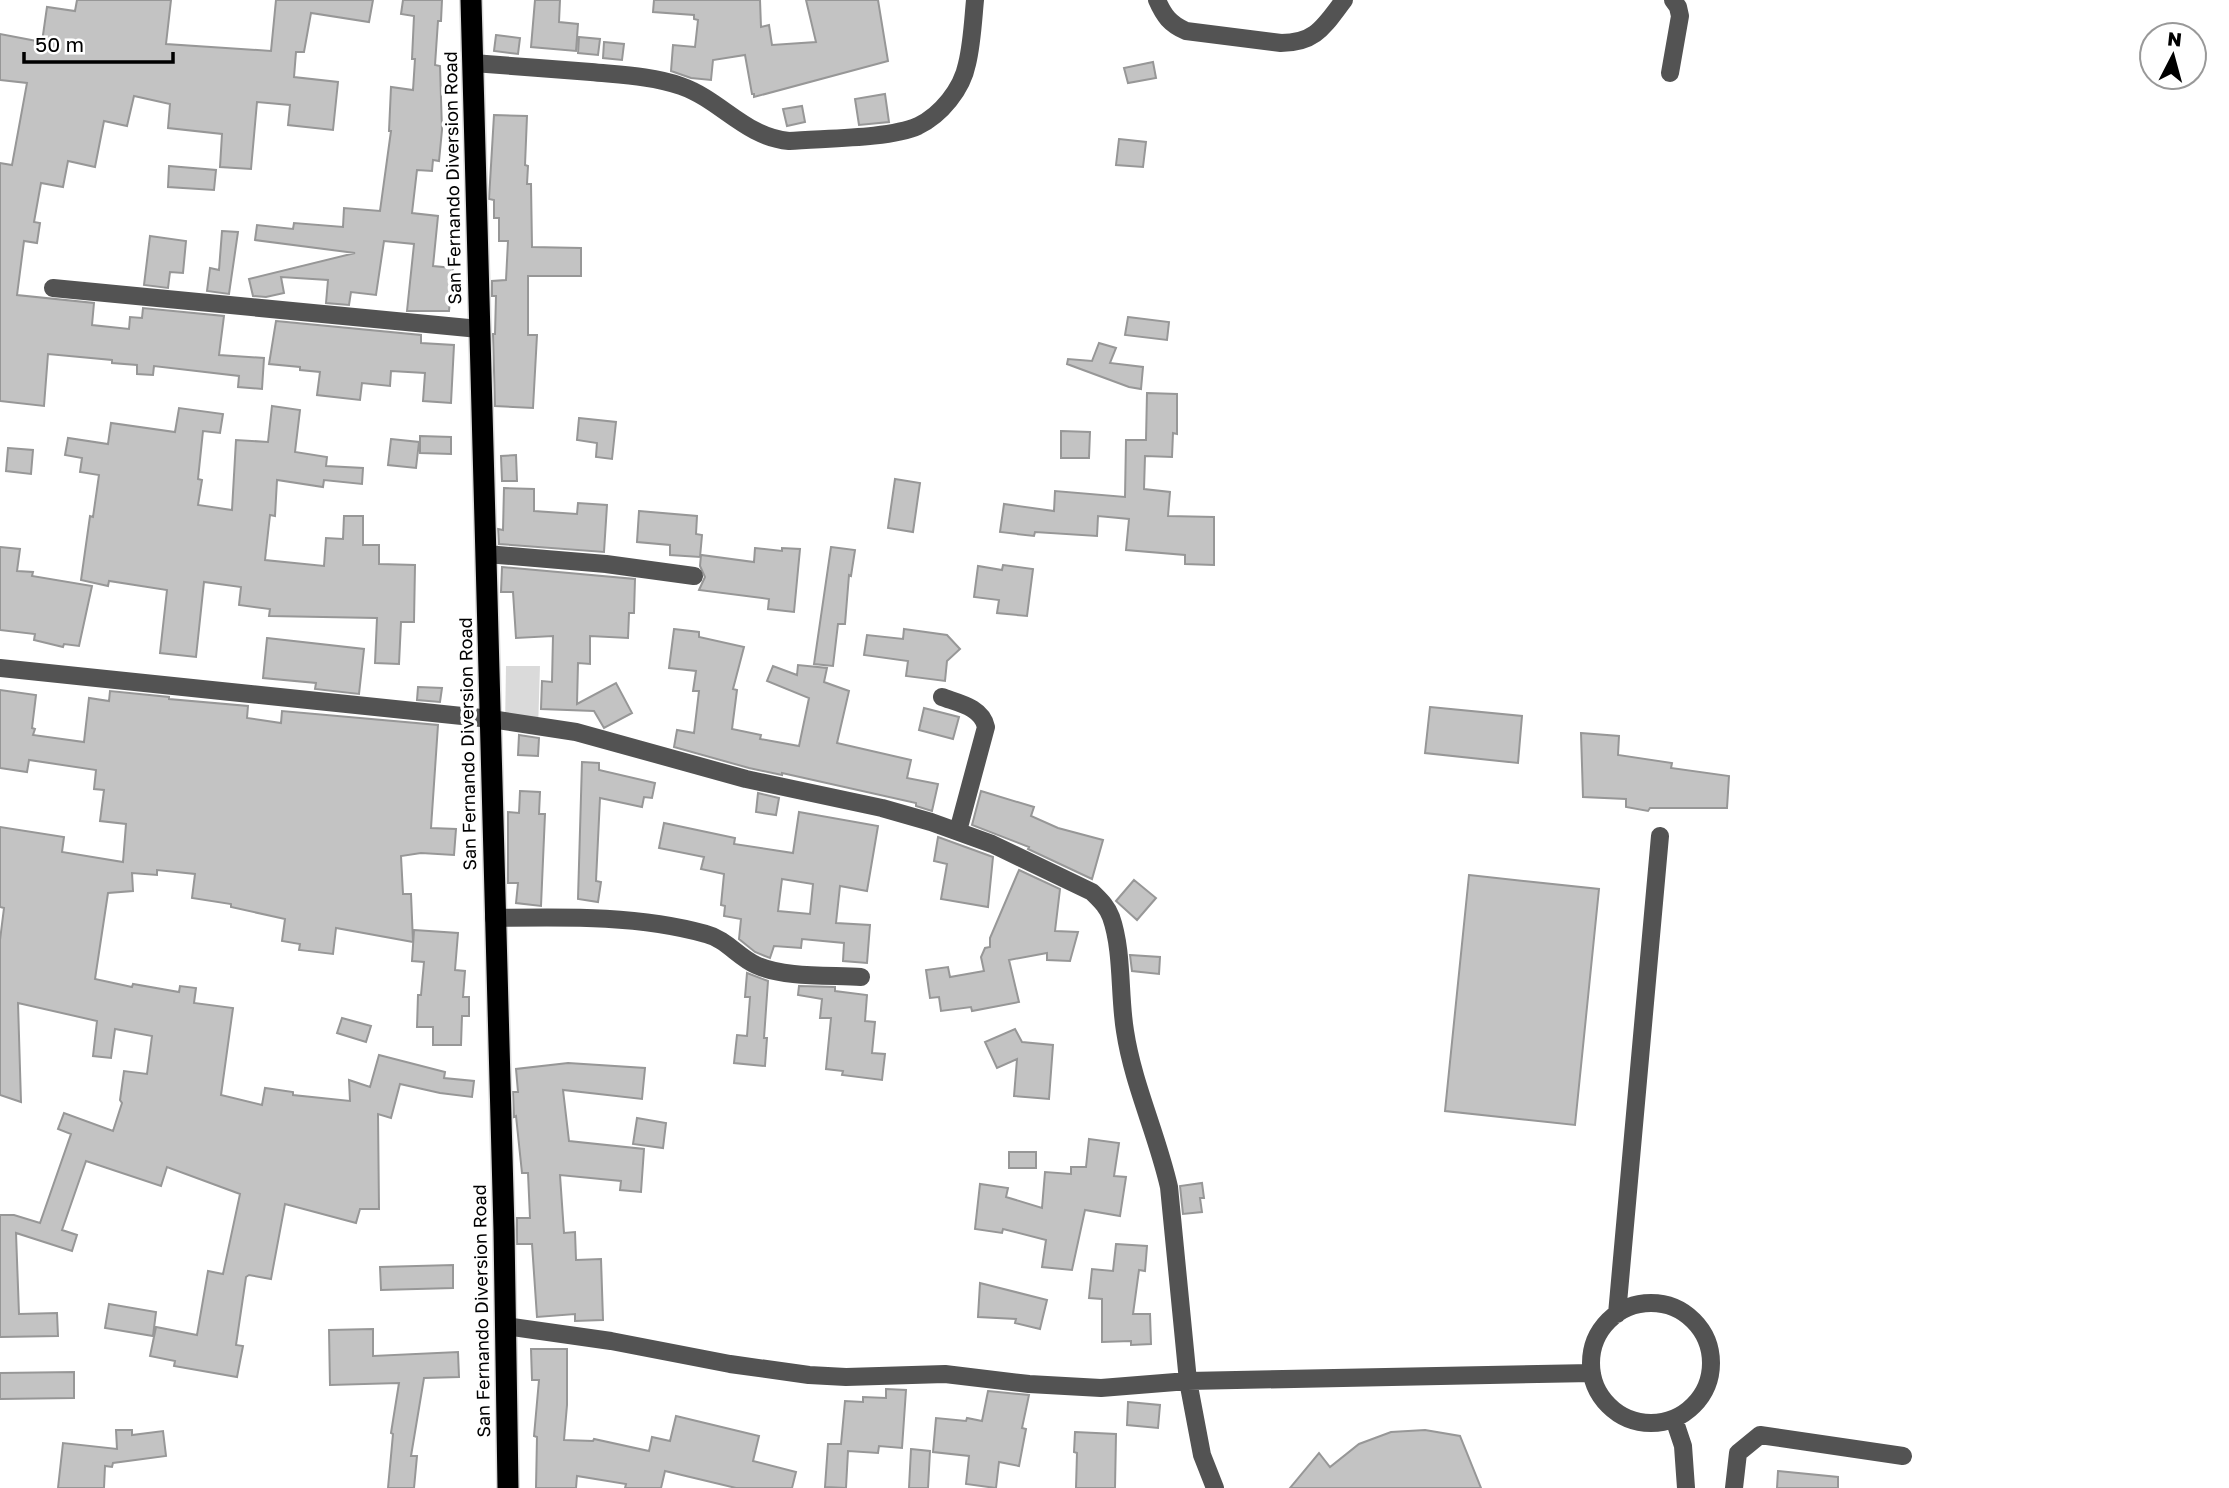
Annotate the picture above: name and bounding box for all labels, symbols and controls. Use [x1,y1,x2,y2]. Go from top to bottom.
scale bar [24,21,173,65]
north arrow [2138,21,2208,91]
text: N [2166,26,2183,51]
text: 50 m [35,31,84,57]
street label: San Fernando Diversion Road [439,51,465,305]
street label: San Fernando Diversion Road [454,617,480,871]
street label: San Fernando Diversion Road [468,1184,494,1438]

